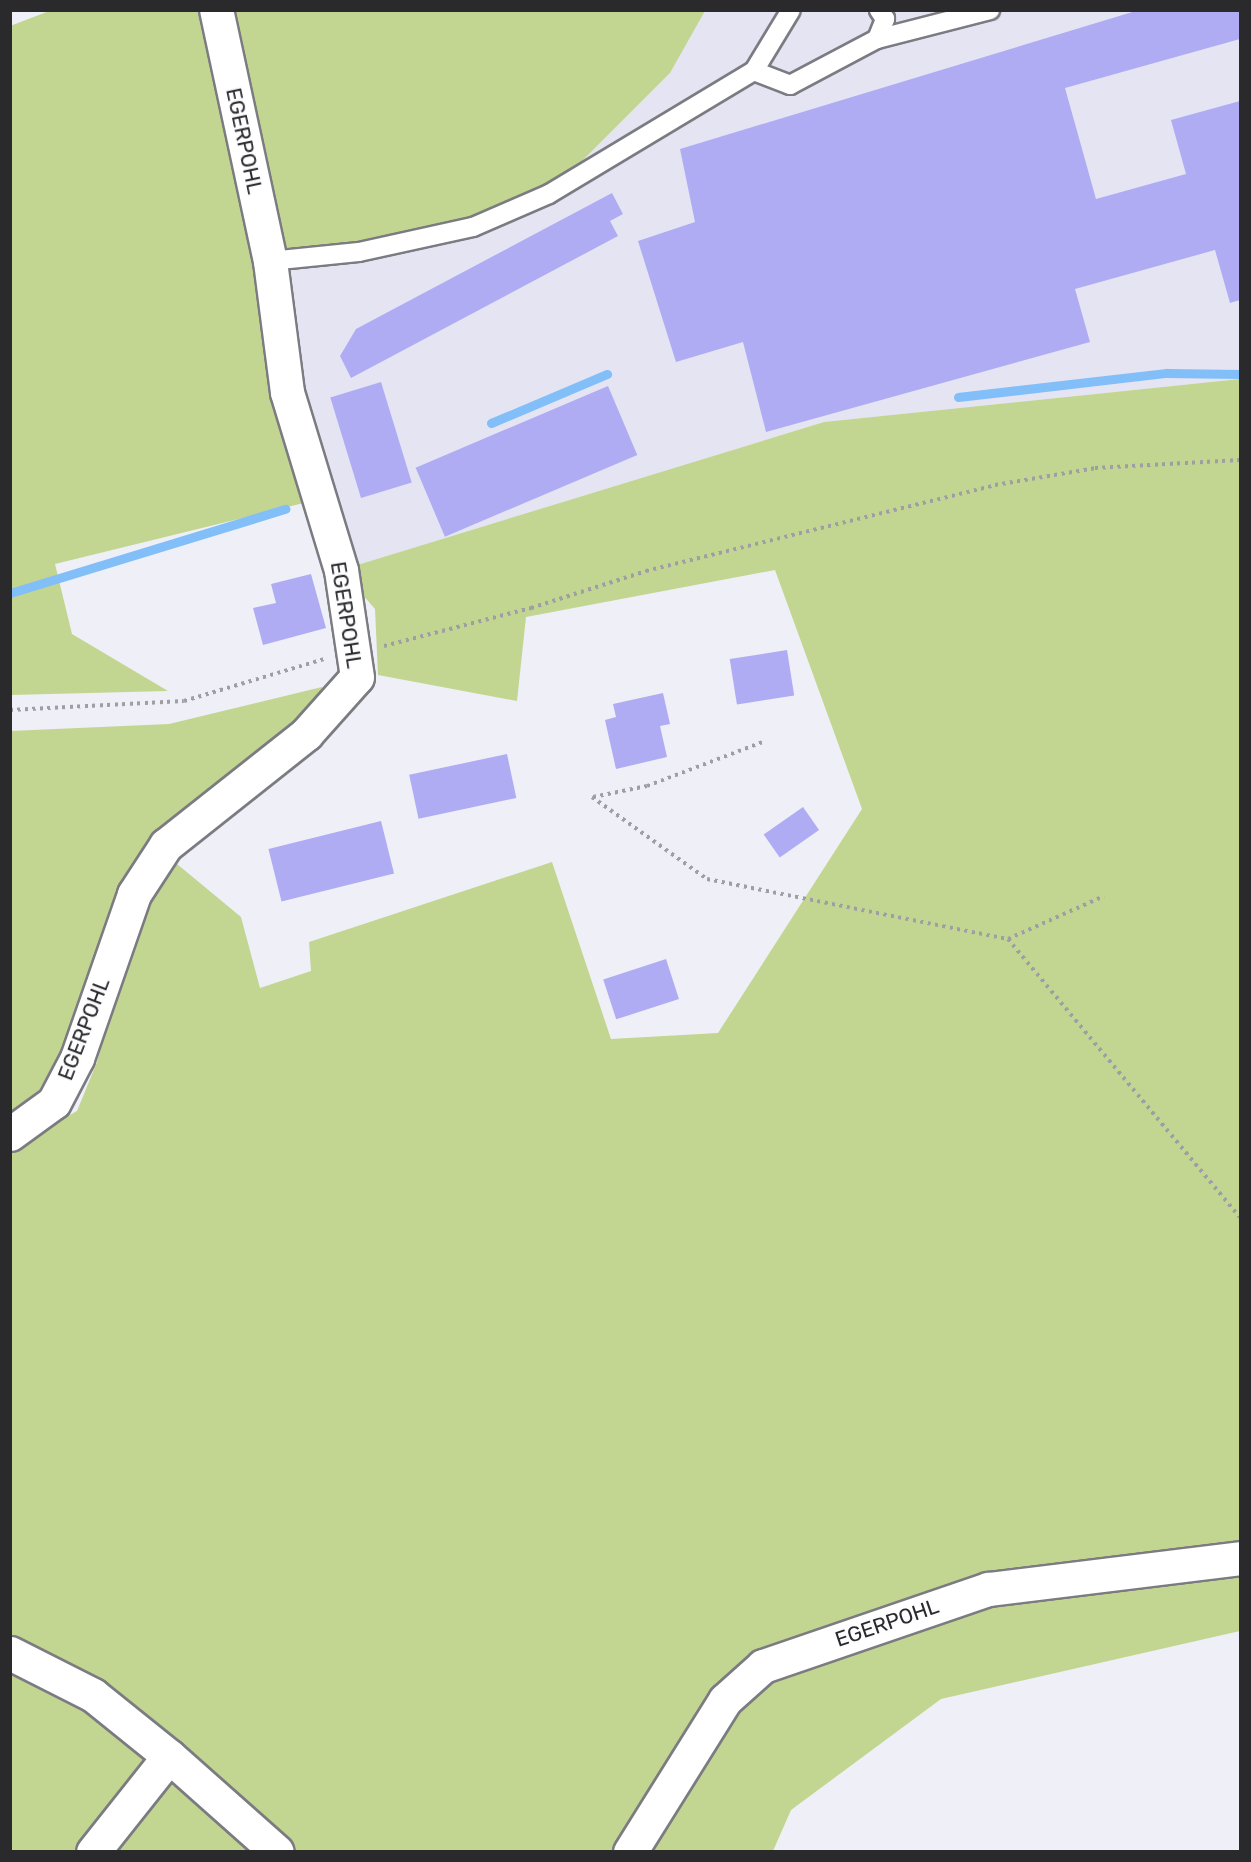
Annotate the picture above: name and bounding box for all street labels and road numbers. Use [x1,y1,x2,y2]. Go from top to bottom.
street label: EGERPOHL [220,86,268,196]
street label: EGERPOHL [325,560,367,670]
street label: EGERPOHL [53,974,115,1084]
street label: EGERPOHL [832,1594,942,1652]

